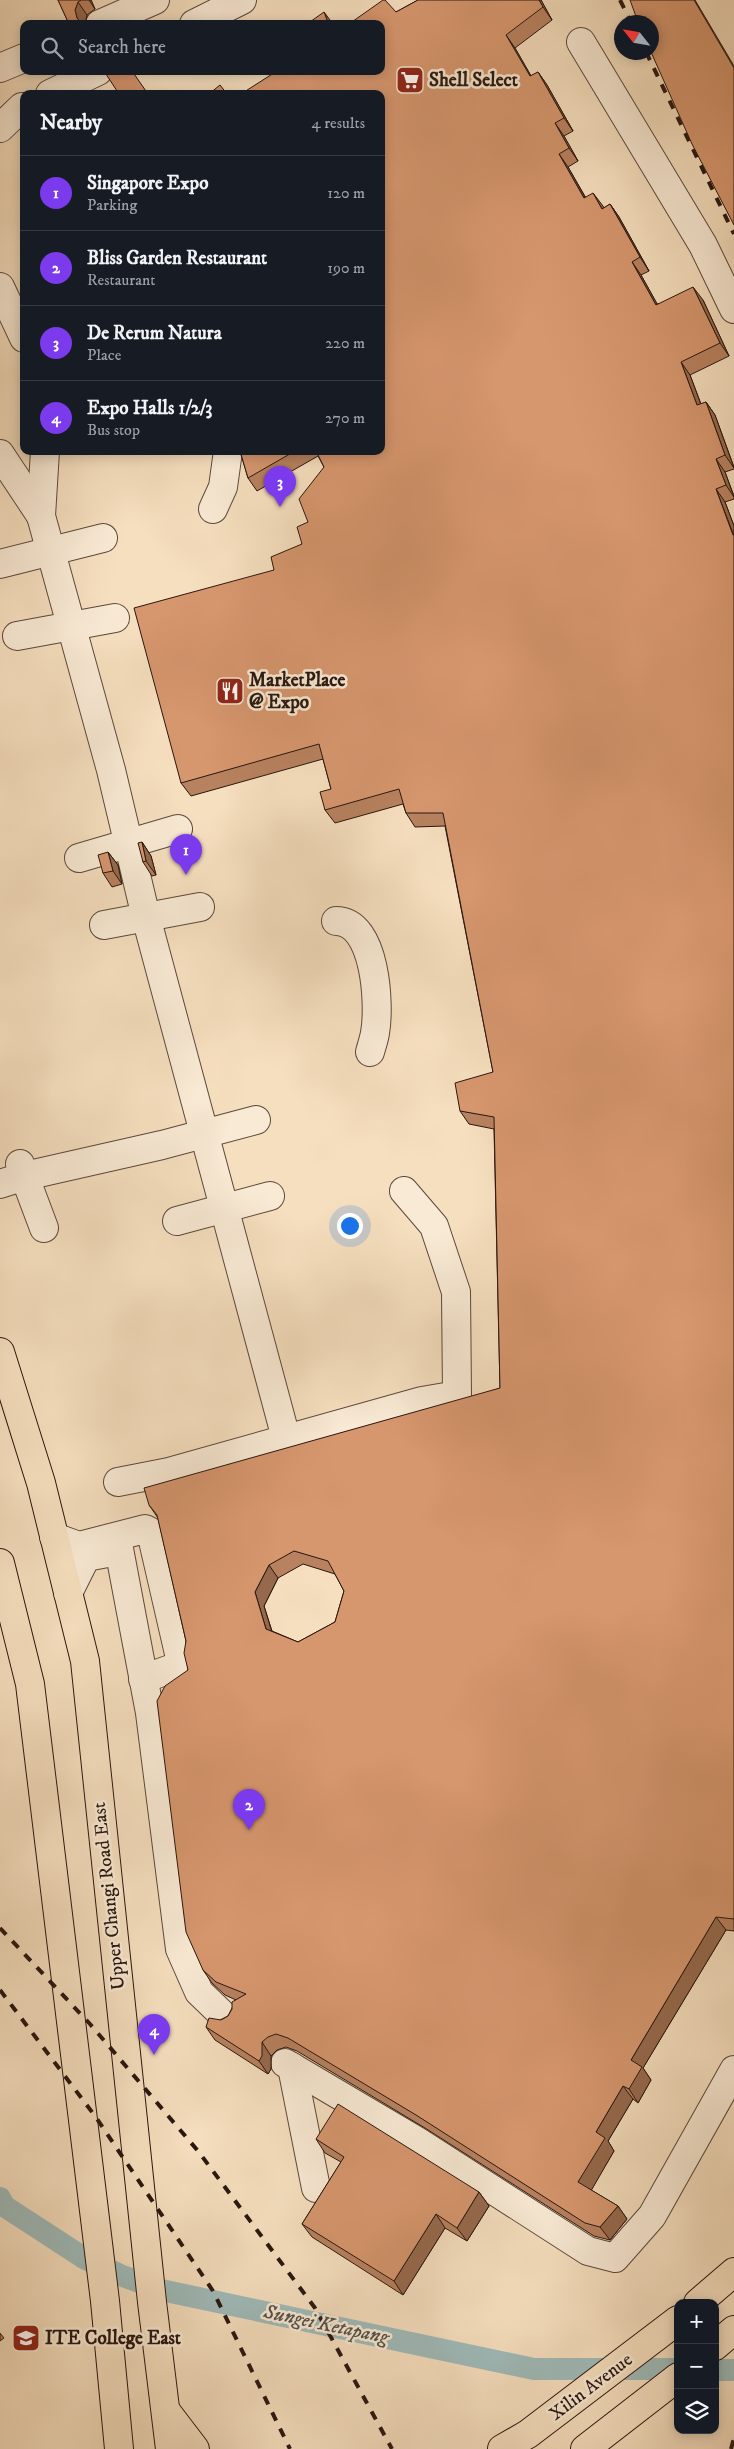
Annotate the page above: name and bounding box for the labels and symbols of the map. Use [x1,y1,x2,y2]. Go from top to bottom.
north arrow [614,15,659,60]
supermarket icon: Shell Select [395,65,425,95]
place label: Shell Select [429,69,519,92]
pin: 3 [264,466,296,507]
place label: MarketPlace @ Expo [249,669,346,714]
restaurant icon: MarketPlace @ Expo [215,676,245,706]
pin: 1 [170,834,202,875]
your location [337,1213,363,1239]
pin: 2 [233,1789,265,1830]
street label: Upper Changi Road East [88,1801,130,1991]
pin: 4 [138,2014,170,2055]
water label: Sungei Ketapang [260,2299,393,2351]
school or university icon: ITE College East [11,2323,41,2353]
place label: ITE College East [45,2327,182,2350]
street label: Xilin Avenue [545,2348,637,2426]

